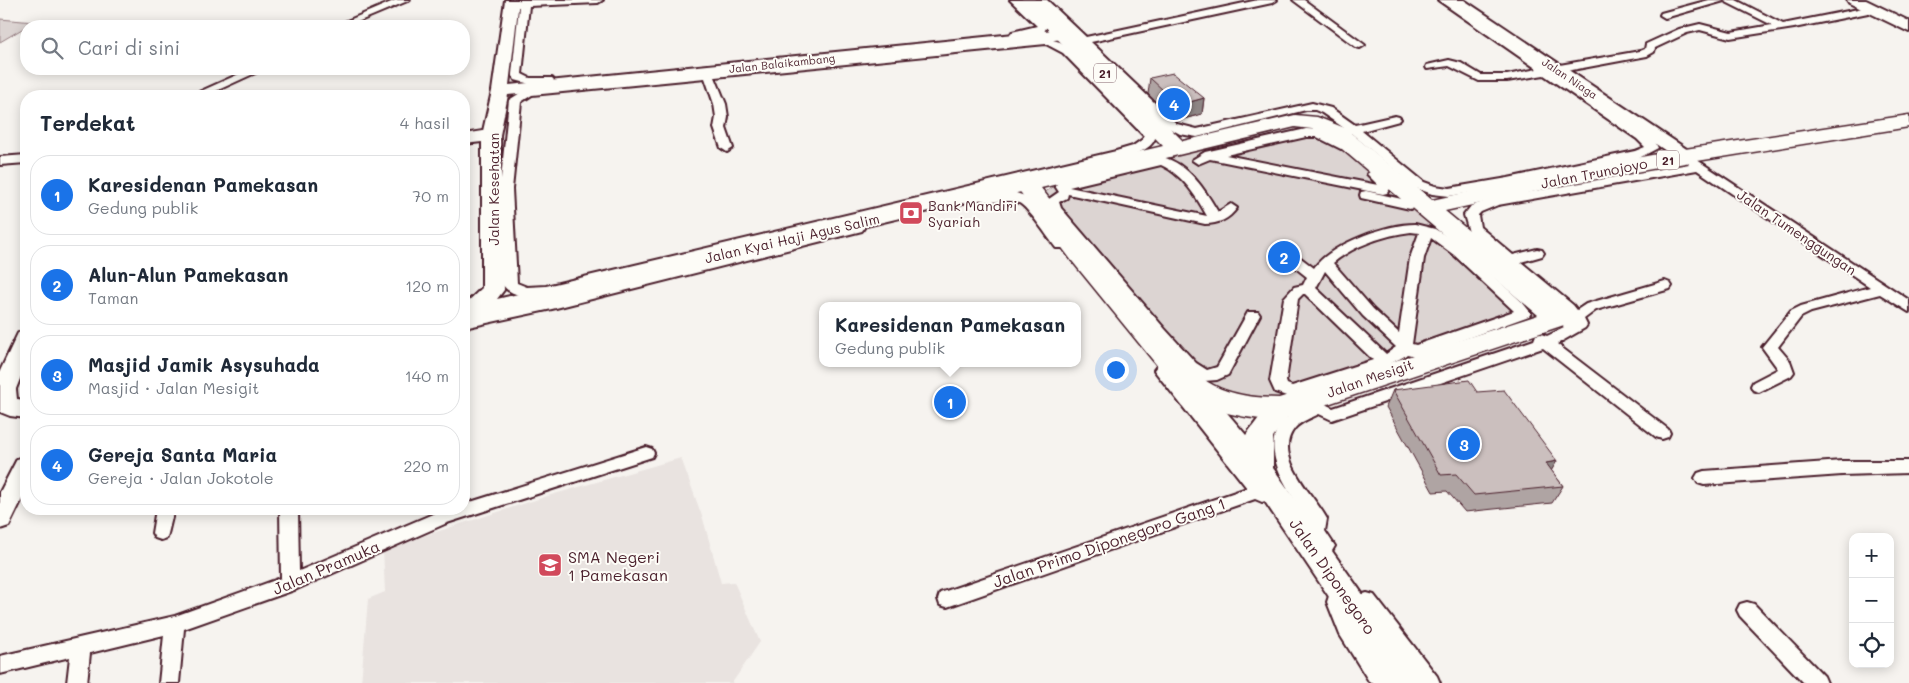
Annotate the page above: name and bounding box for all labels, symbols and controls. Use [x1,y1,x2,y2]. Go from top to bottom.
search box [20,20,470,75]
icon: search [38,34,66,62]
text: Cari di sini [78,35,180,60]
street label: Jalan Balaikambang [728,50,836,76]
street label: Jalan Niaga [1539,54,1601,102]
road number: 21 [1094,64,1116,82]
pin: 4 [1158,85,1190,123]
text: Terdekat [40,109,135,136]
text: 4 hasil [400,112,450,133]
street label: Jalan Kesehatan [484,133,503,245]
road number: 21 [1657,150,1679,170]
street label: Jalan Trunojoyo [1539,153,1649,193]
text: Karesidenan Pamekasan [88,172,318,197]
text: 1 [53,185,61,206]
text: 70 m [412,185,449,206]
street label: Jalan Tumenggungan [1734,185,1860,279]
place label: Bank Mandiri Syariah [928,196,1017,231]
text: Gedung publik [88,197,198,218]
bank icon: Bank Mandiri Syariah [898,200,924,226]
street label: Jalan Kyai Haji Agus Salim [703,209,881,267]
pin: 2 [1268,238,1300,276]
text: Alun-Alun Pamekasan [88,262,288,287]
text: 2 [53,275,61,296]
text: 120 m [405,275,449,296]
text: Taman [88,287,138,308]
popup [819,302,1081,367]
text: Karesidenan Pamekasan [835,312,1065,337]
text: Gedung publik [835,337,945,358]
text: Masjid Jamik Asysuhada [88,352,320,377]
street label: Jalan Mesigit [1324,354,1416,402]
your location [1103,357,1129,383]
text: 3 [52,365,62,386]
text: 140 m [405,365,449,386]
text: Masjid · Jalan Mesigit [88,377,259,398]
pin: 1 [934,383,966,421]
pin: 3 [1448,425,1480,463]
text: Gereja Santa Maria [88,442,277,467]
text: 4 [52,455,62,476]
text: 220 m [403,455,449,476]
text: Gereja · Jalan Jokotole [88,467,274,488]
street label: Jalan Primo Diponegoro Gang 1 [990,492,1228,592]
street label: Jalan Diponegoro [1285,514,1381,638]
map controls [1849,533,1894,668]
button: + [1849,533,1894,578]
street label: Jalan Pramuka [269,535,383,599]
place label: SMA Negeri 1 Pamekasan [568,546,668,585]
school or university icon: SMA Negeri 1 Pamekasan [537,552,563,578]
button: − [1849,578,1894,623]
button: locate [1849,623,1894,668]

